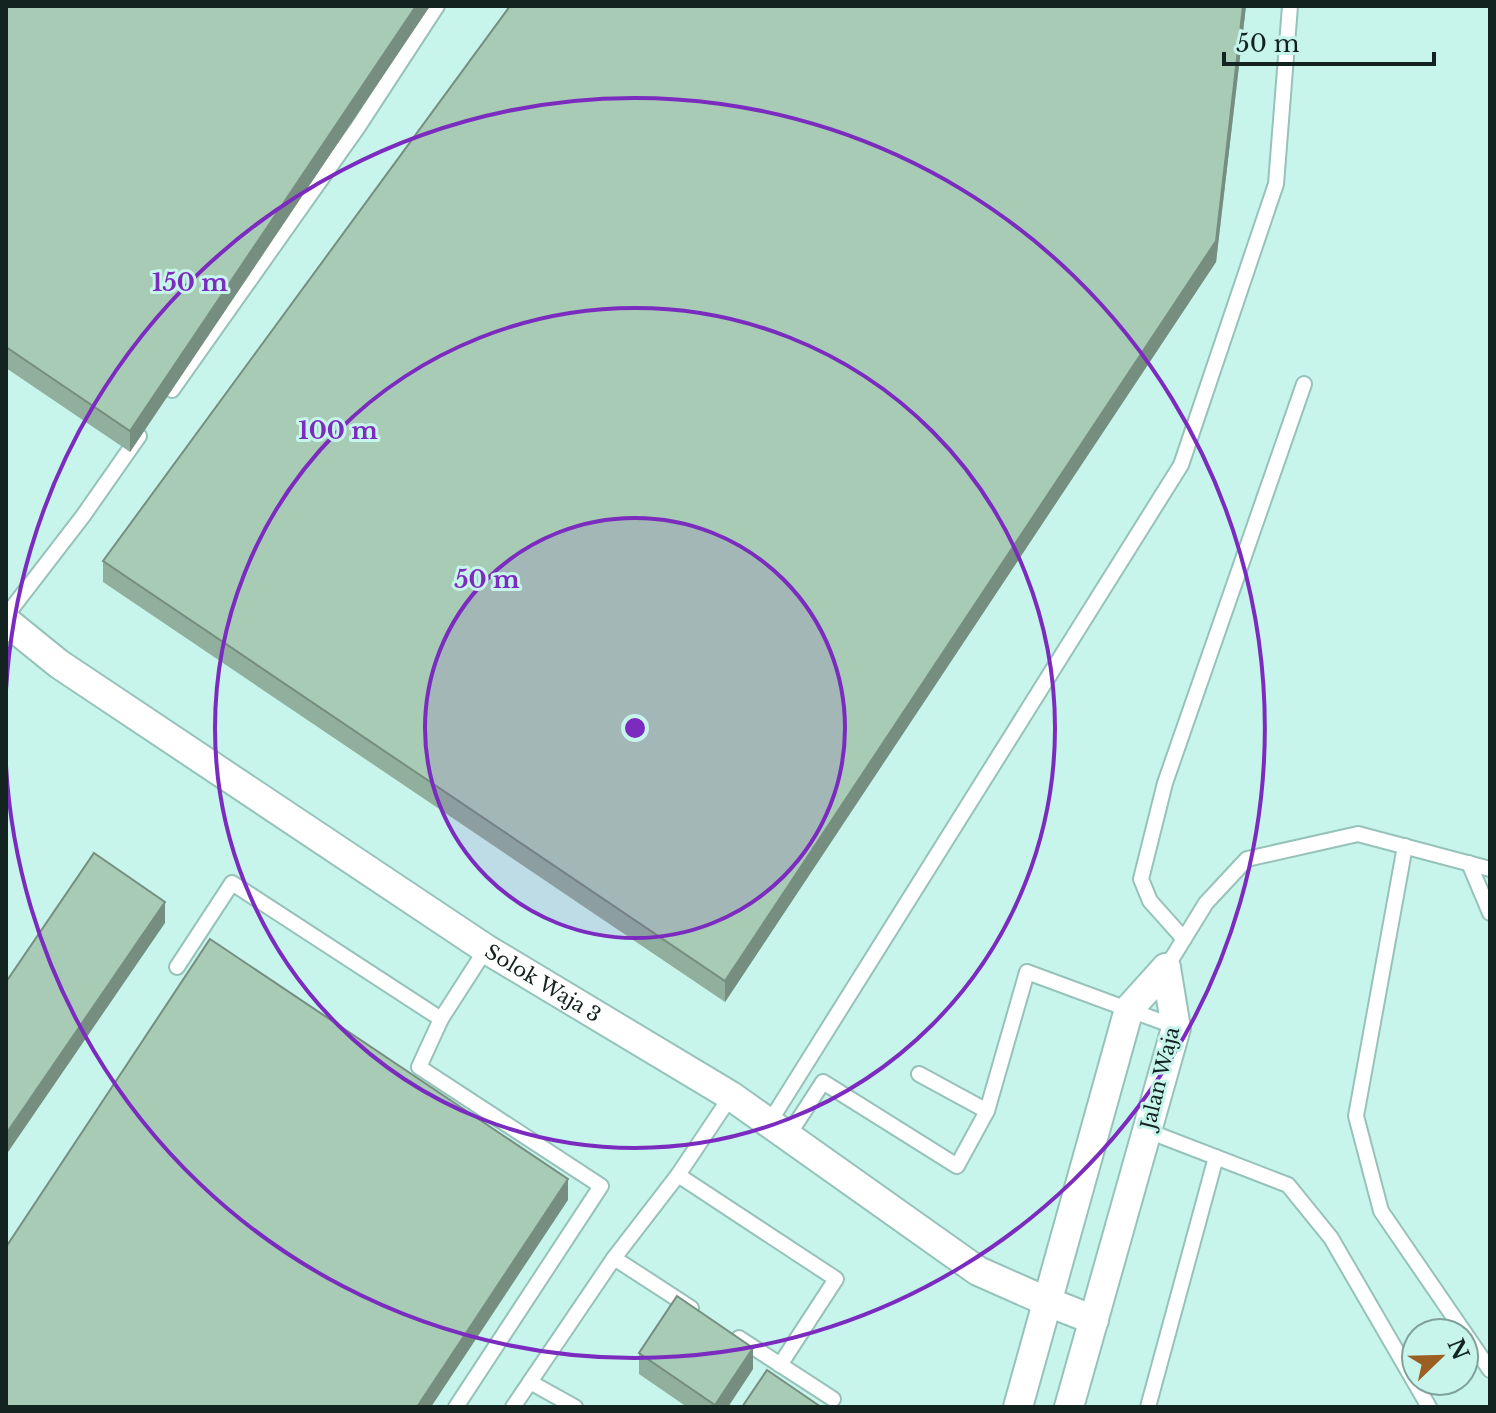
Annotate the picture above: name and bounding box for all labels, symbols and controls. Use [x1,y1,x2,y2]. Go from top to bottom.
scale bar [1224,16,1434,66]
text: 50 m [1236,29,1300,58]
text: 150 m [152,268,228,297]
text: 100 m [298,416,378,445]
text: 50 m [454,565,520,594]
centre of rings [621,714,649,742]
street label: Solok Waja 3 [481,939,605,1027]
street label: Jalan Waja [1135,1023,1185,1135]
north arrow [1400,1317,1480,1397]
text: N [1441,1335,1475,1364]

